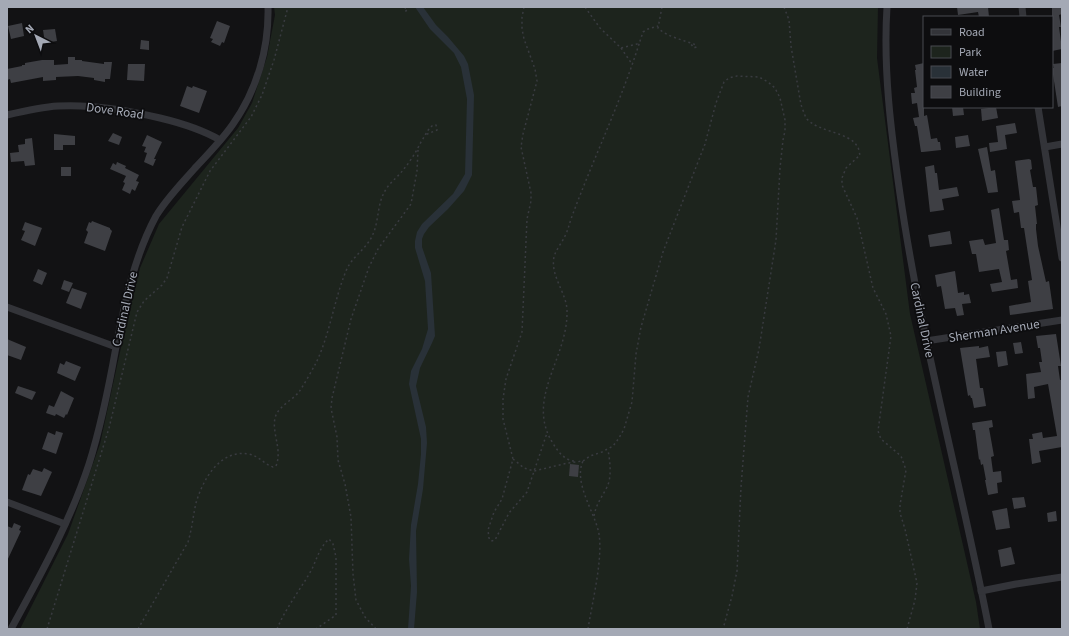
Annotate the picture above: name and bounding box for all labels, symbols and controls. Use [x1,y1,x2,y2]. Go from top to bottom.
north arrow [16,16,56,56]
legend [923,16,1053,108]
text: N [22,21,37,37]
text: Road [959,24,985,41]
text: Park [959,44,981,61]
text: Water [959,64,989,81]
text: Building [959,84,1001,101]
street label: Dove Road [85,98,145,124]
street label: Cardinal Drive [108,270,142,348]
street label: Cardinal Drive [905,281,939,359]
street label: Sherman Avenue [947,315,1041,347]

